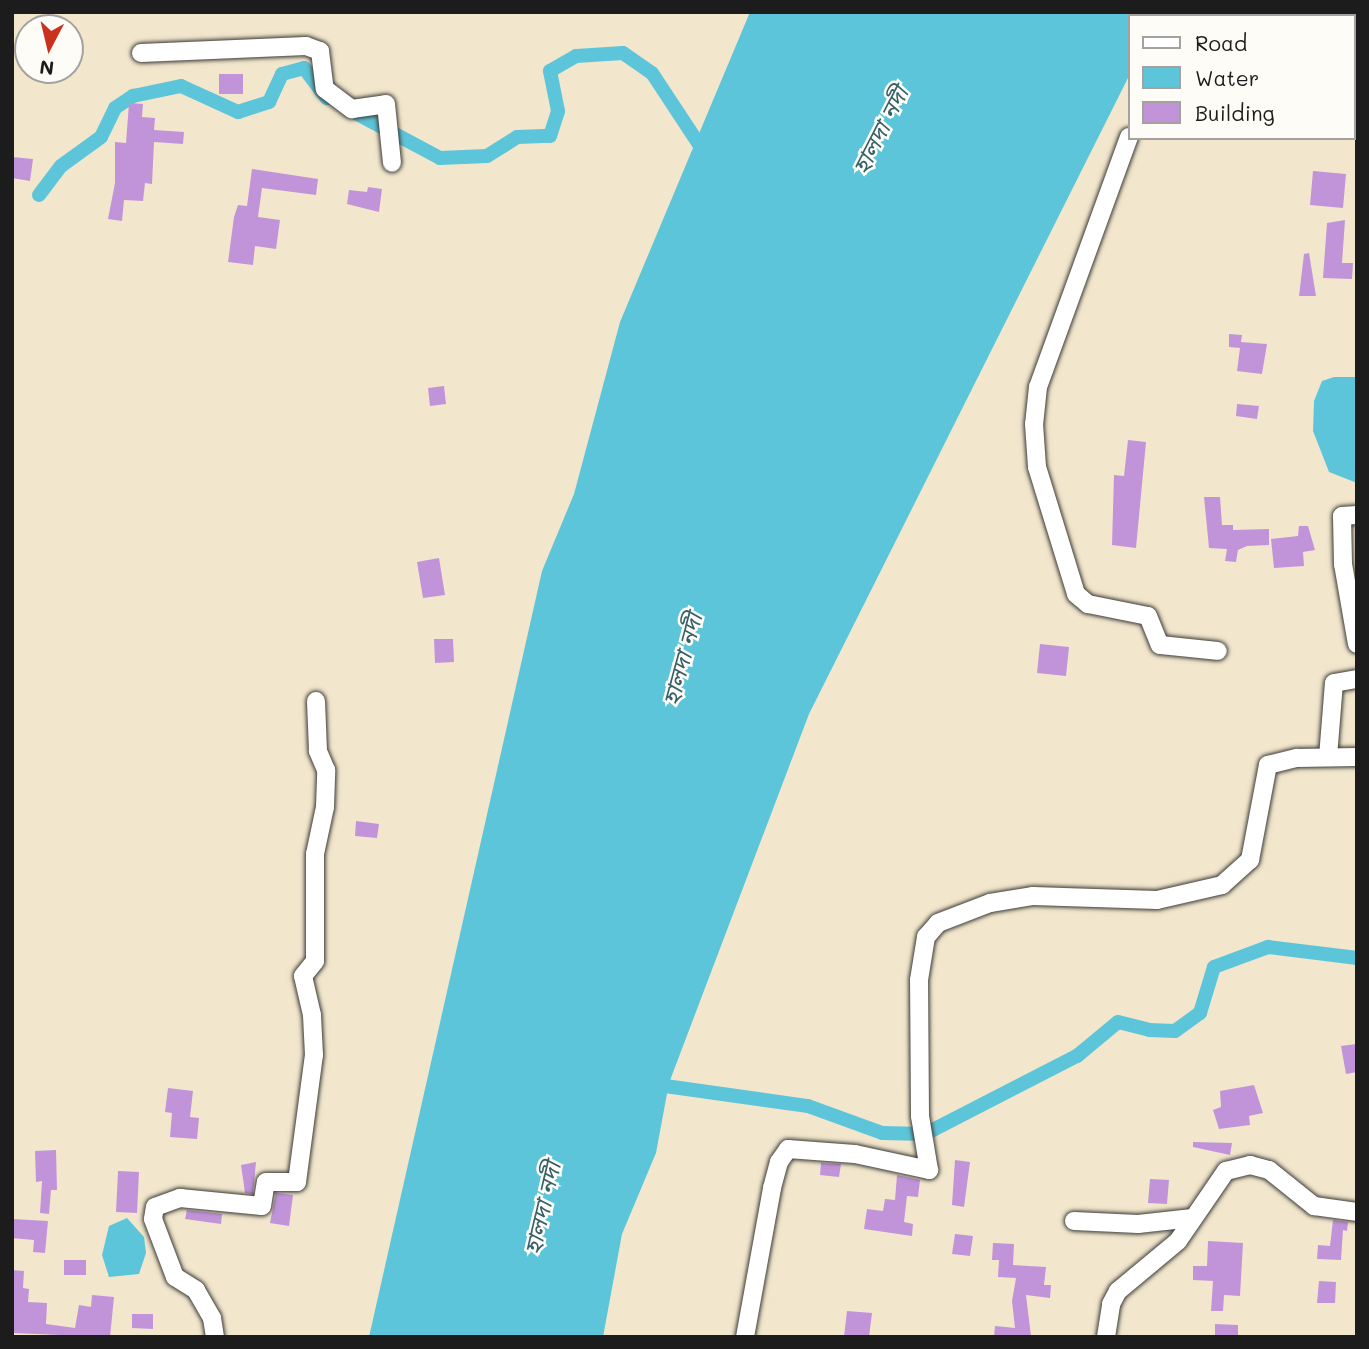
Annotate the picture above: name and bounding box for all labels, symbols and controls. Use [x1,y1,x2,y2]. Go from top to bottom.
north arrow [14,14,84,84]
legend [1128,14,1355,140]
text: Road [1195,29,1247,56]
text: N [38,55,55,82]
text: Water [1195,64,1259,91]
water label: হালদা নদী [846,82,914,178]
text: Building [1195,99,1275,126]
water label: হালদা নদী [656,610,708,708]
water label: হালদা নদী [518,1159,566,1257]

